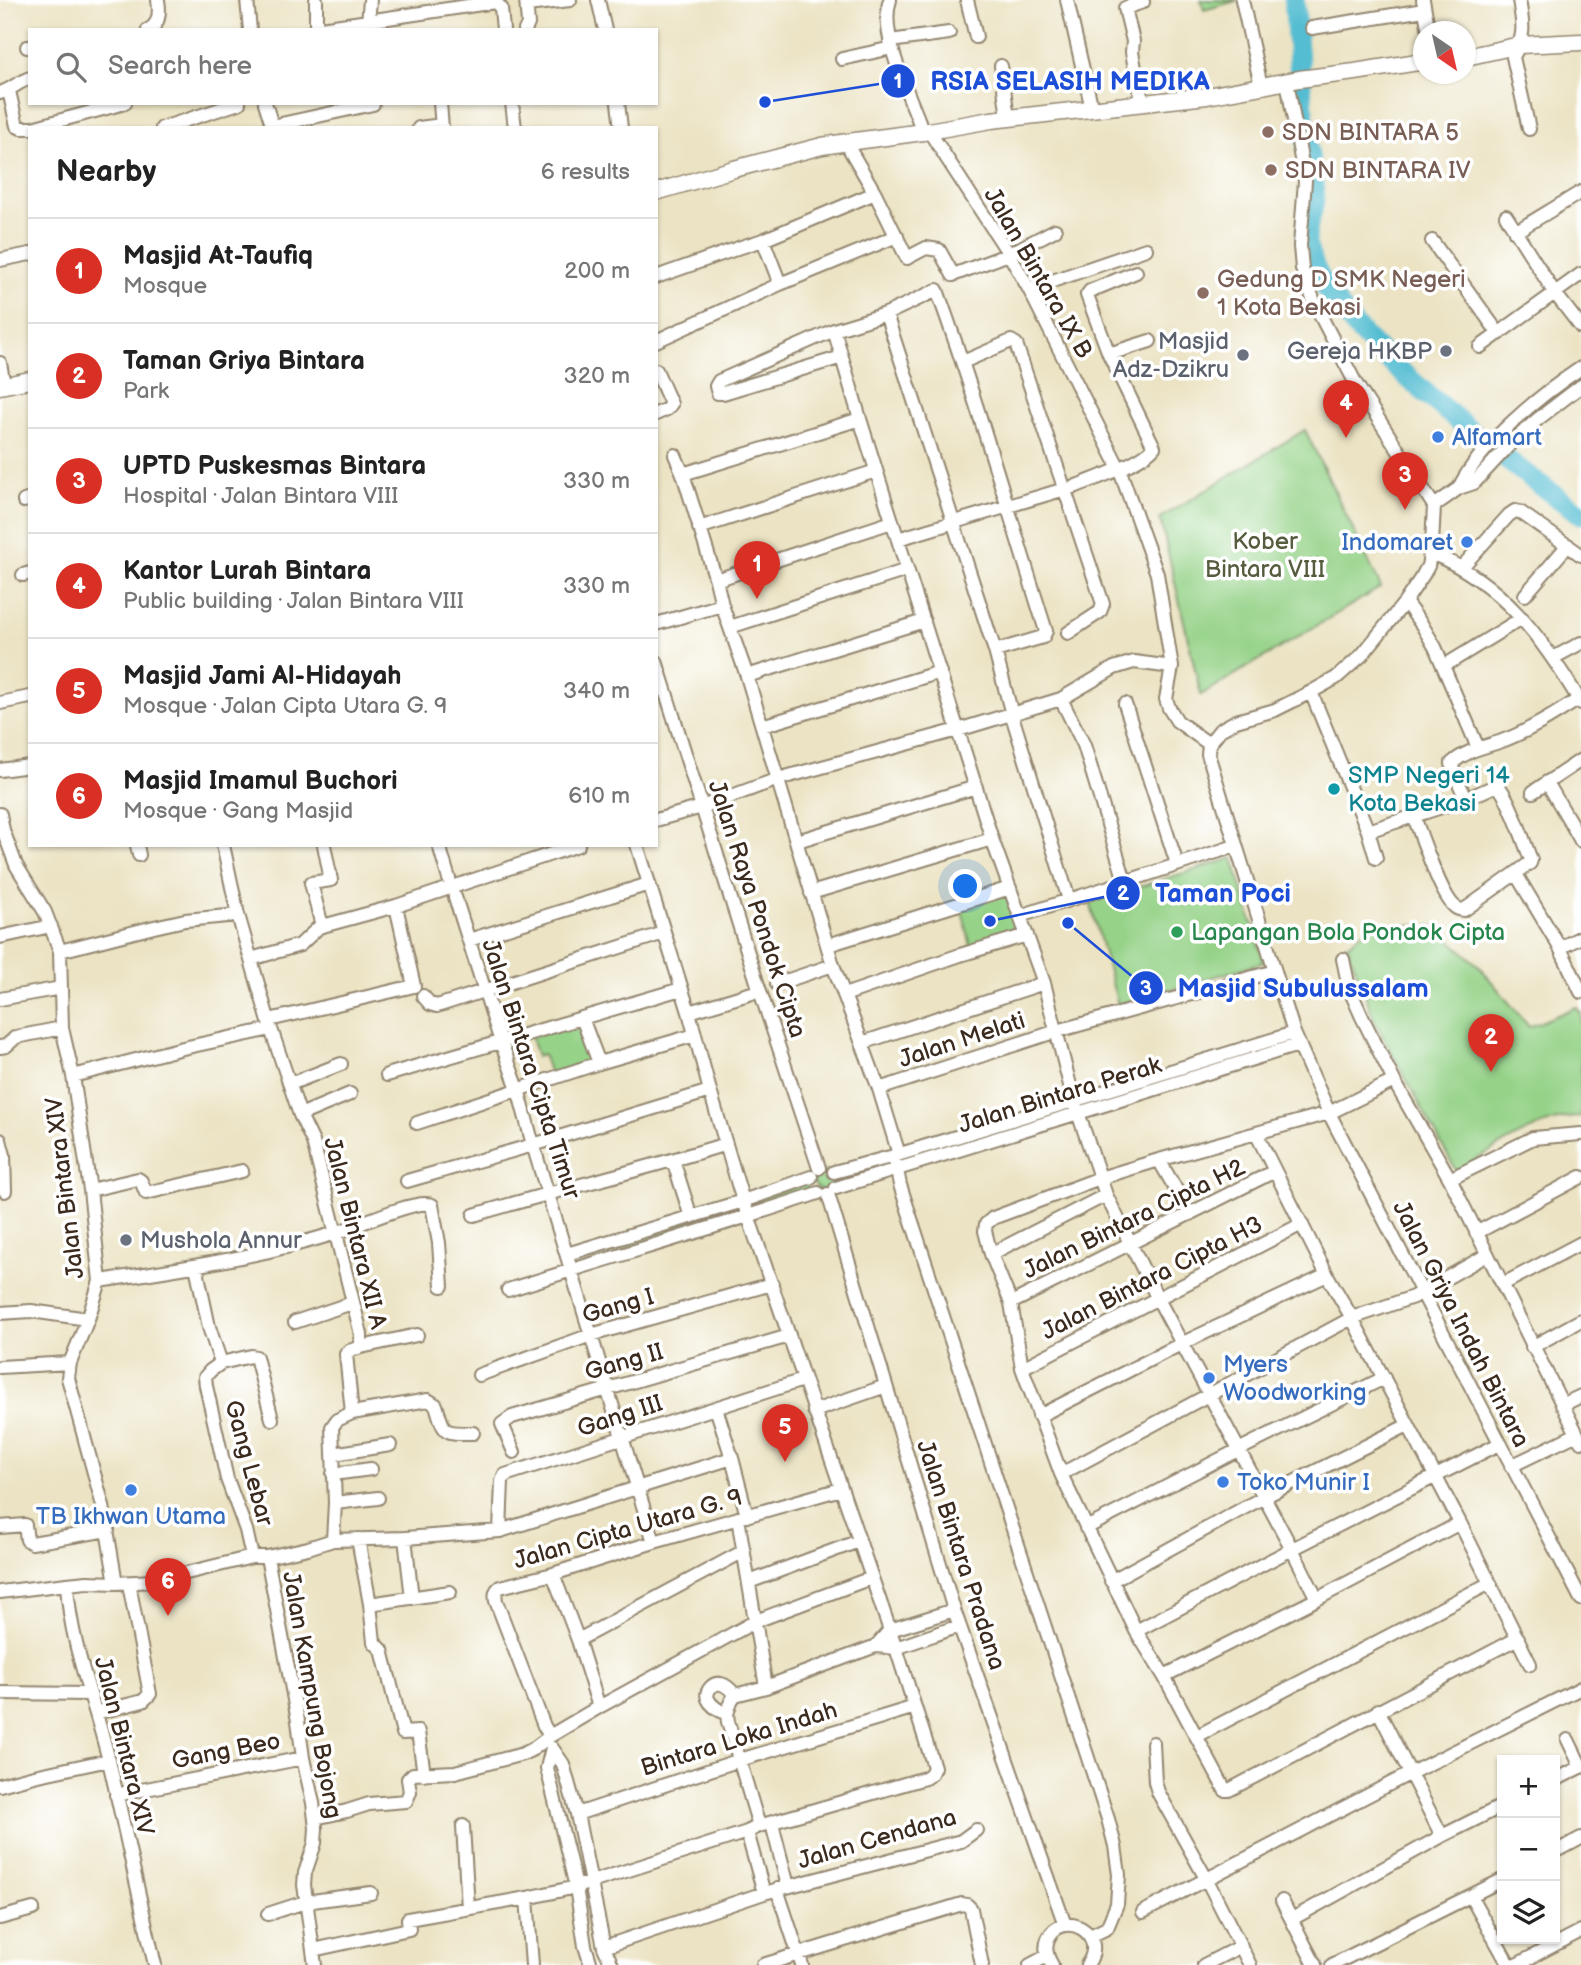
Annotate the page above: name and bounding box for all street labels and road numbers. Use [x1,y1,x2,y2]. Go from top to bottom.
street label: Jalan Bintara IX B [977,182,1099,364]
street label: Jalan Raya Pondok Cipta [702,777,812,1041]
street label: Jalan Bintara Cipta Timur [475,935,587,1203]
street label: Jalan Melati [895,1006,1029,1074]
street label: Jalan Bintara Perak [955,1050,1165,1140]
street label: Jalan Bintara XIV [39,1095,91,1281]
street label: Jalan Bintara XII A [317,1134,393,1332]
street label: Jalan Bintara Cipta H2 [1018,1153,1250,1285]
street label: Jalan Griya Indah Bintara [1386,1196,1536,1452]
street label: Jalan Bintara Cipta H3 [1037,1210,1267,1346]
street label: Gang I [579,1282,657,1330]
street label: Gang II [581,1337,667,1387]
street label: Gang III [574,1389,666,1443]
street label: Gang Lebar [218,1397,280,1529]
street label: Jalan Bintara Pradana [910,1436,1012,1674]
street label: Jalan Cipta Utara G. 9 [510,1482,746,1576]
street label: Jalan Kampung Bojong [276,1569,348,1821]
street label: Jalan Bintara XIV [88,1654,160,1838]
street label: Bintara Loka Indah [637,1695,841,1783]
street label: Gang Beo [169,1726,283,1776]
street label: Jalan Cendana [794,1802,960,1876]

